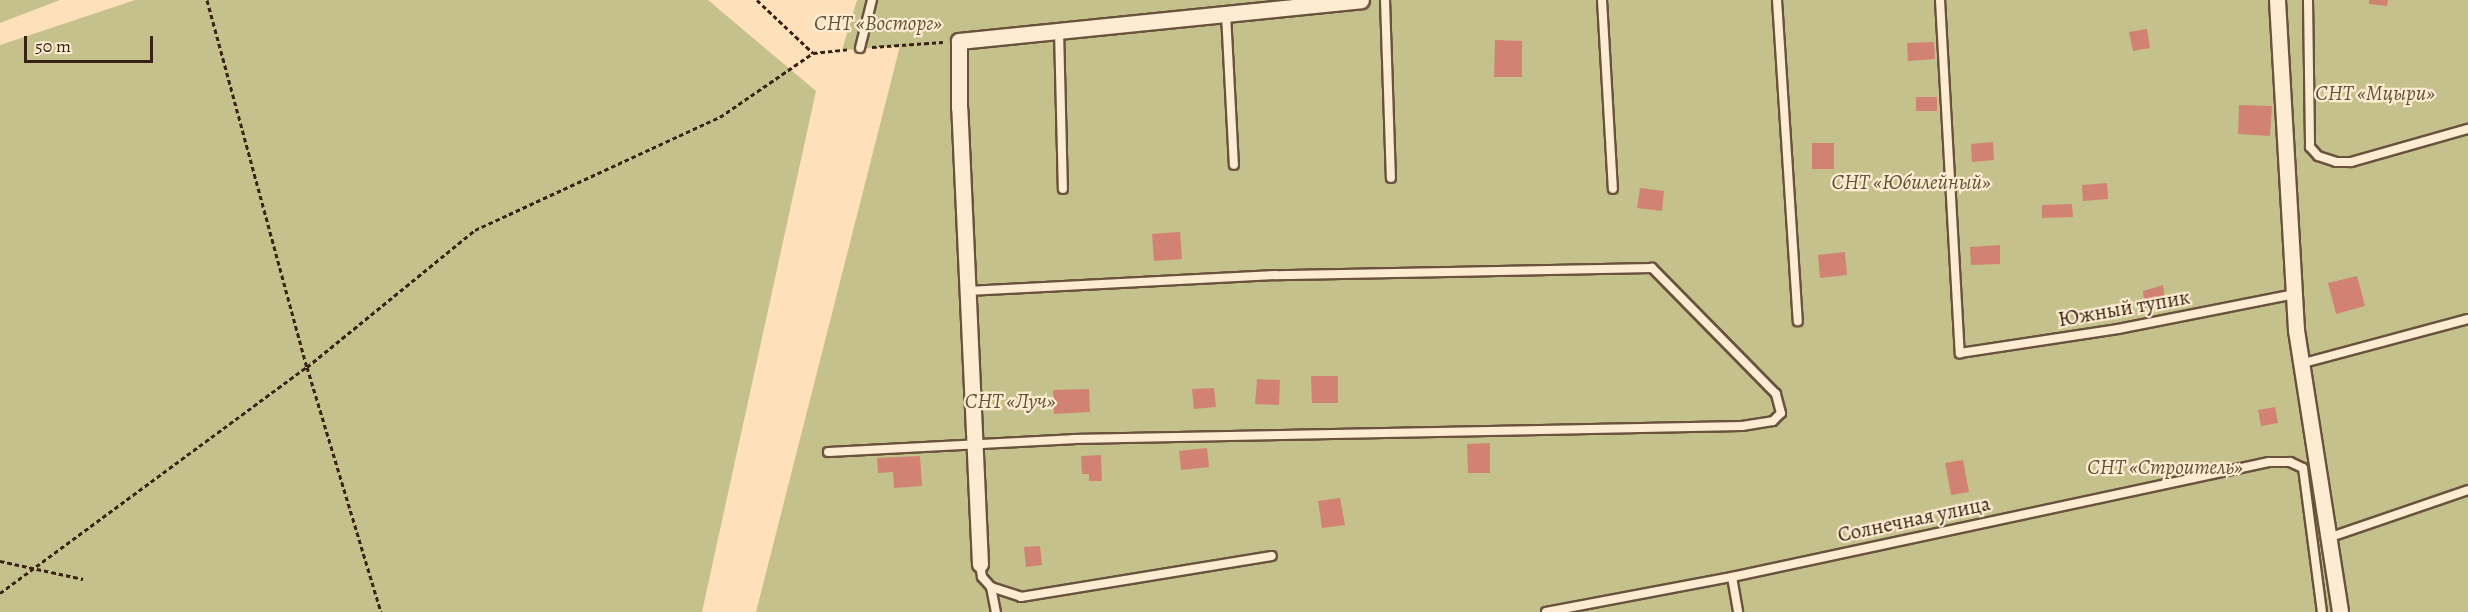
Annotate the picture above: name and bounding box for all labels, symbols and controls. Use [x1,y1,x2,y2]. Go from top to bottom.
park label: СНТ «Восторг» [814,10,942,36]
scale bar [27,24,156,62]
text: 50 m [35,34,71,58]
park label: СНТ «Мцыри» [2315,80,2435,106]
park label: СНТ «Юбилейный» [1831,169,1991,195]
street label: Южный тупик [2056,284,2192,332]
park label: СНТ «Луч» [965,388,1055,414]
park label: СНТ «Строитель» [2087,454,2243,480]
street label: Солнечная улица [1835,491,1993,547]

